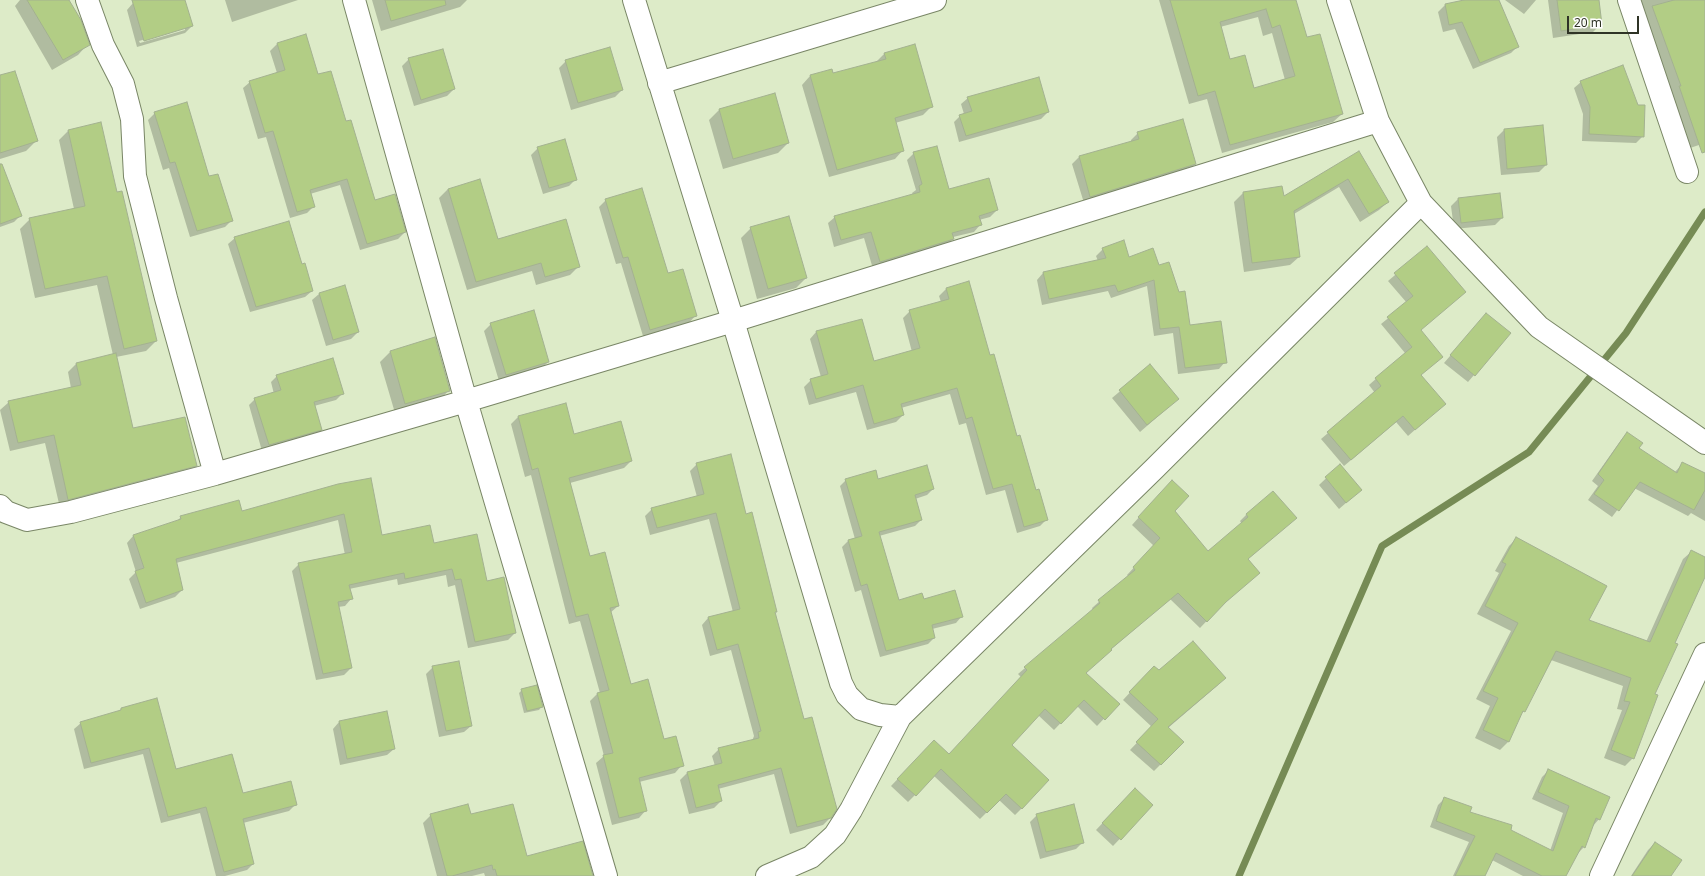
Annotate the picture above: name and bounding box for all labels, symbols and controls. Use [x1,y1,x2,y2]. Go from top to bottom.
scale bar [1569,8,1641,34]
text: 20 m [1574,14,1602,31]

